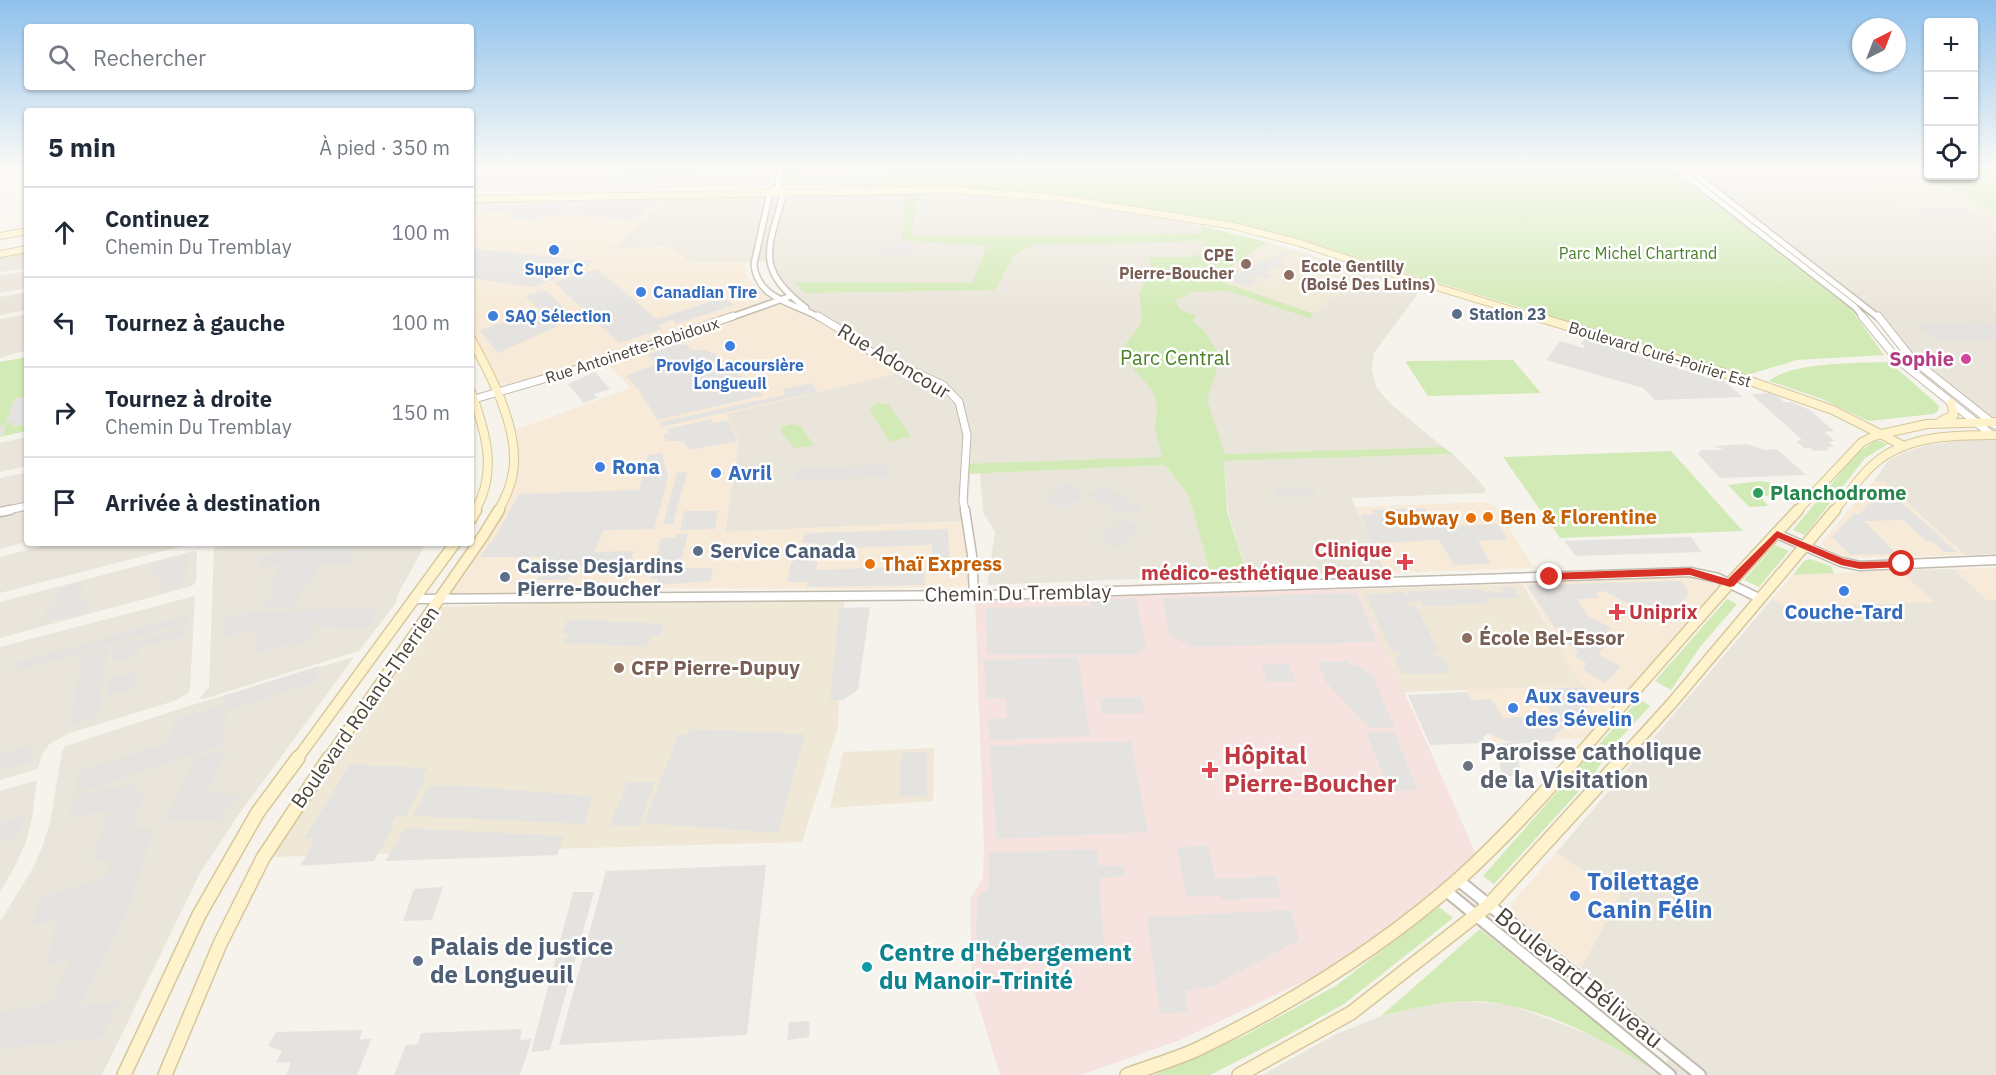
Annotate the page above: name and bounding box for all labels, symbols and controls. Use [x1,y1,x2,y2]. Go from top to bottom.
north arrow [1852,18,1906,72]
map controls [1924,18,1978,180]
button: + [1924,18,1978,72]
search box [24,24,474,90]
icon: search [45,41,78,74]
text: Rechercher [93,43,206,72]
button: − [1924,72,1978,126]
button: locate [1924,126,1978,180]
text: 5 min [48,130,116,164]
text: À pied · 350 m [319,134,450,161]
text: Continuez [105,204,209,233]
icon: ahead [48,216,81,249]
text: 100 m [392,219,450,246]
text: Chemin Du Tremblay [105,233,292,260]
marker: Super C [547,243,561,257]
park label: Parc Michel Chartrand [1559,243,1717,263]
place label: CPE Pierre-Boucher [1119,245,1235,283]
place label: Ecole Gentilly (Boisé Des Lutins) [1301,256,1435,294]
marker: CPE Pierre-Boucher [1239,257,1253,271]
place label: Super C [525,259,583,279]
marker: Ecole Gentilly (Boisé Des Lutins) [1282,268,1296,282]
place label: Canadian Tire [653,282,757,302]
marker: Canadian Tire [634,285,648,299]
place label: Station 23 [1469,304,1546,324]
icon: left [48,306,81,339]
place label: SAQ Sélection [505,306,611,326]
marker: Station 23 [1450,307,1464,321]
text: Tournez à gauche [105,308,285,337]
text: 100 m [392,309,450,336]
marker: SAQ Sélection [486,309,500,323]
street label: Rue Antoinette-Robidoux [543,312,721,388]
street label: Rue Adoncour [833,316,956,405]
street label: Boulevard Curé-Poirier Est [1566,317,1754,391]
marker: Provigo Lacoursière Longueuil [723,339,737,353]
park label: Parc Central [1120,344,1230,371]
place label: Sophie [1889,345,1954,372]
marker: Sophie [1959,352,1973,366]
place label: Provigo Lacoursière Longueuil [656,355,804,393]
text: Tournez à droite [105,384,272,413]
icon: right [48,396,81,429]
text: 150 m [392,399,450,426]
text: Chemin Du Tremblay [105,413,292,440]
place label: Rona [612,453,660,480]
place label: Avril [728,459,772,486]
marker: Rona [593,460,607,474]
marker: Avril [709,466,723,480]
place label: Planchodrome [1770,479,1907,506]
icon: arrive [48,486,81,519]
marker: Planchodrome [1751,486,1765,500]
text: Arrivée à destination [105,488,321,517]
place label: Ben & Florentine [1500,503,1657,530]
place label: Subway [1384,504,1459,531]
marker: Ben & Florentine [1481,510,1495,524]
marker: Subway [1464,511,1478,525]
place label: Clinique médico-esthétique Peause [1141,536,1392,586]
place label: Service Canada [710,537,856,564]
marker: Service Canada [691,544,705,558]
place label: Thaï Express [882,550,1002,577]
route start [1888,550,1914,576]
place label: Caisse Desjardins Pierre-Boucher [517,552,683,602]
marker: Clinique médico-esthétique Peause [1396,553,1414,571]
marker: Thaï Express [863,557,877,571]
route end [1536,563,1562,589]
marker: Caisse Desjardins Pierre-Boucher [498,570,512,584]
street label: Chemin Du Tremblay [924,577,1112,608]
marker: Couche-Tard [1837,584,1851,598]
place label: Uniprix [1629,598,1698,625]
place label: Couche-Tard [1785,598,1903,625]
street label: Boulevard Roland-Therrien [284,600,445,813]
marker: Uniprix [1610,605,1624,619]
place label: École Bel-Essor [1479,624,1625,651]
marker: École Bel-Essor [1460,631,1474,645]
place label: CFP Pierre-Dupuy [631,654,800,681]
marker: CFP Pierre-Dupuy [612,661,626,675]
place label: Aux saveurs des Sévelin [1525,682,1640,732]
marker: Aux saveurs des Sévelin [1506,701,1520,715]
place label: Paroisse catholique de la Visitation [1480,735,1702,795]
place label: Hôpital Pierre-Boucher [1224,739,1397,799]
marker: Paroisse catholique de la Visitation [1461,759,1475,773]
marker: Hôpital Pierre-Boucher [1201,761,1219,779]
place label: Toilettage Canin Félin [1587,865,1713,925]
marker: Toilettage Canin Félin [1568,889,1582,903]
street label: Boulevard Béliveau [1489,899,1670,1055]
place label: Palais de justice de Longueuil [430,930,613,990]
place label: Centre d'hébergement du Manoir-Trinité [879,936,1132,996]
marker: Palais de justice de Longueuil [411,954,425,968]
marker: Centre d'hébergement du Manoir-Trinité [860,960,874,974]

